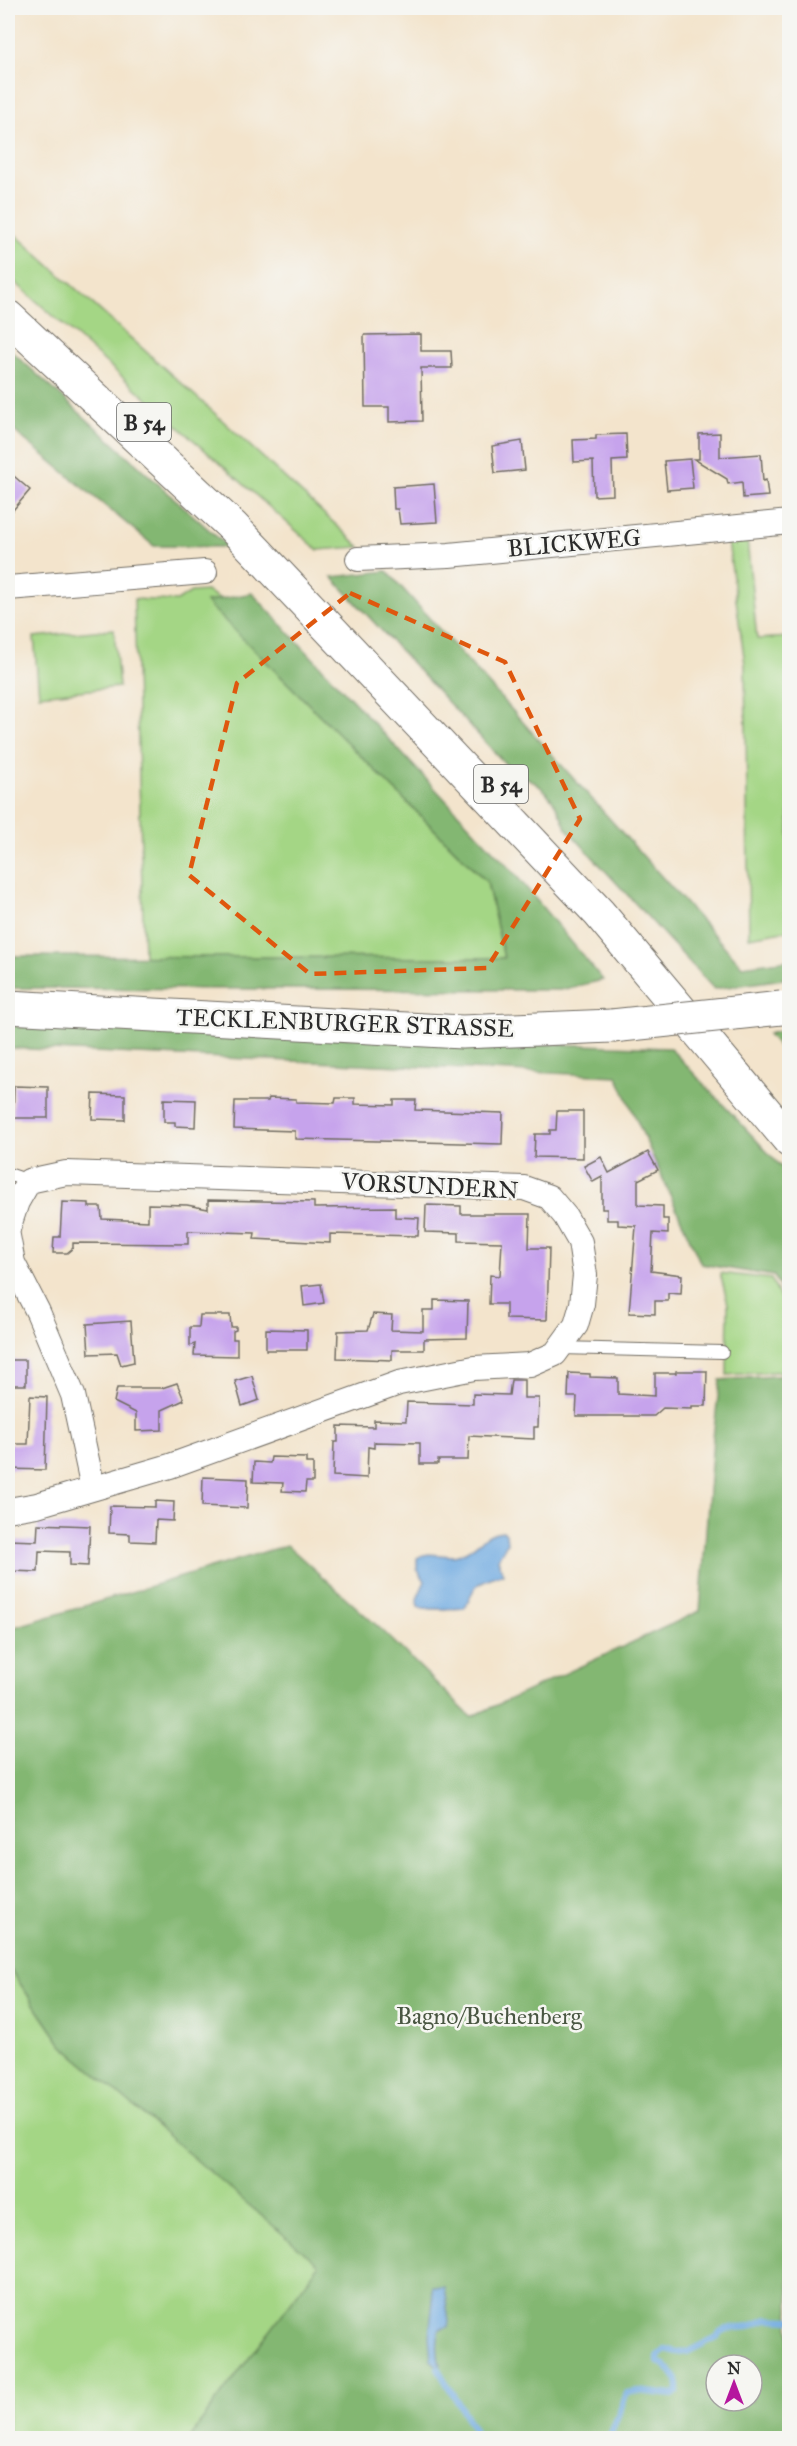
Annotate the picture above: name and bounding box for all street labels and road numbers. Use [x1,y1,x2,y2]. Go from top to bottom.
road number: B 54 [117,403,171,441]
street label: BLICKWEG [506,522,642,564]
road number: B 54 [474,765,528,803]
street label: TECKLENBURGER STRASSE [176,1002,514,1044]
street label: VORSUNDERN [340,1166,519,1206]

